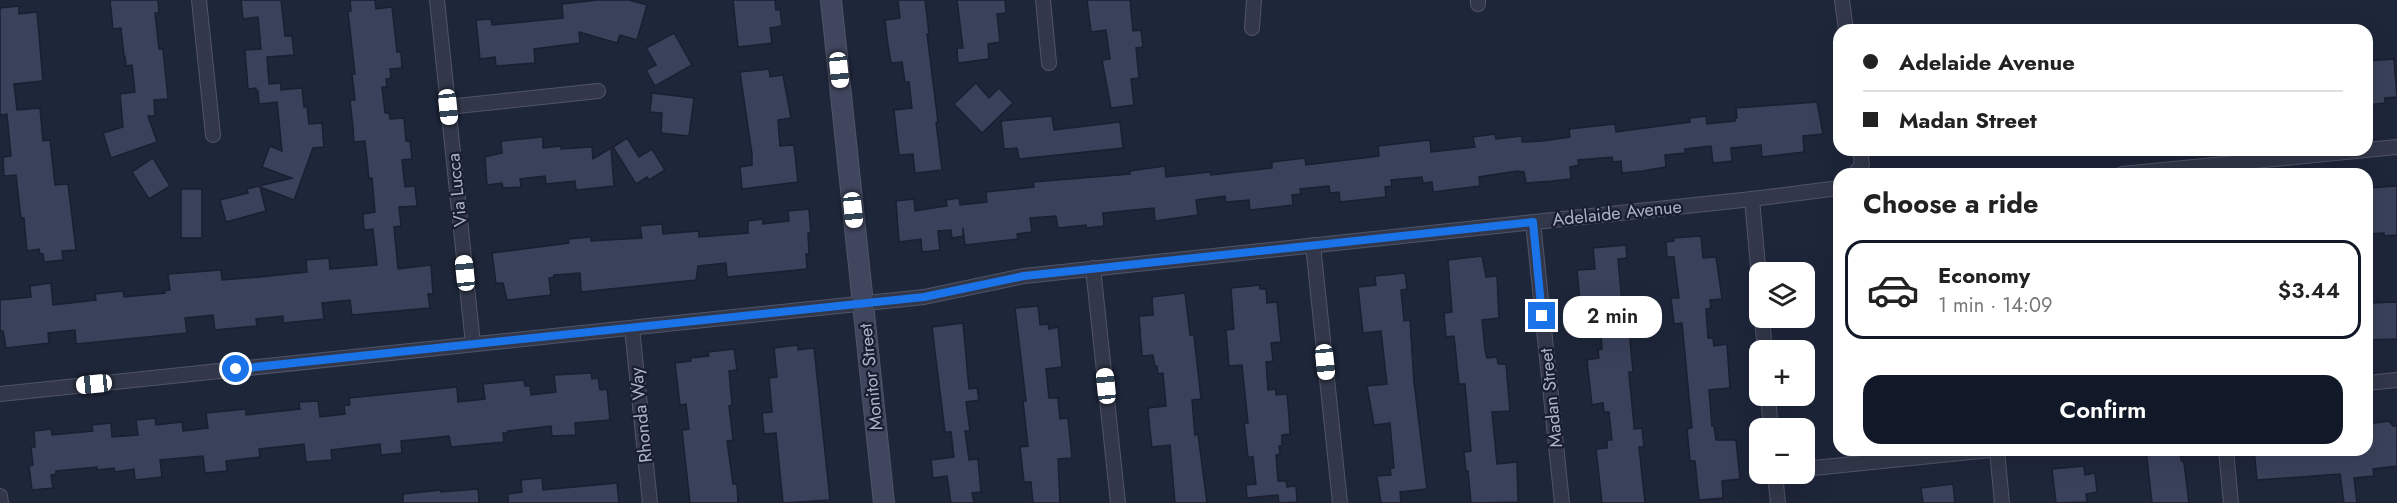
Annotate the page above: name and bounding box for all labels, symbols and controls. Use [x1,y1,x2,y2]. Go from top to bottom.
text: Adelaide Avenue [1899,46,2075,78]
car [828,51,850,89]
car [437,88,459,126]
text: Madan Street [1899,104,2037,136]
street label: Via Lucca [440,152,474,228]
text: Choose a ride [1863,184,2038,223]
car [842,191,864,229]
street label: Adelaide Avenue [1551,193,1683,233]
car [454,254,476,292]
text: Economy [1938,259,2030,291]
map controls [1749,262,1815,484]
button: layers [1749,262,1815,328]
icon: car [1866,263,1920,317]
text: $3.44 [2278,274,2340,306]
text: 1 min · 14:09 [1938,291,2052,320]
callout: 2 min [1563,295,1662,337]
route end [1528,302,1555,329]
text: 2 min [1587,302,1638,331]
street label: Monitor Street [852,322,890,432]
button: + [1749,340,1815,406]
car [1314,343,1336,381]
street label: Madan Street [1533,346,1569,449]
route start [222,355,249,382]
street label: Rhonda Way [623,366,659,464]
car [1095,367,1117,405]
car [75,373,113,395]
button: Confirm [1863,375,2343,444]
button: − [1749,418,1815,484]

